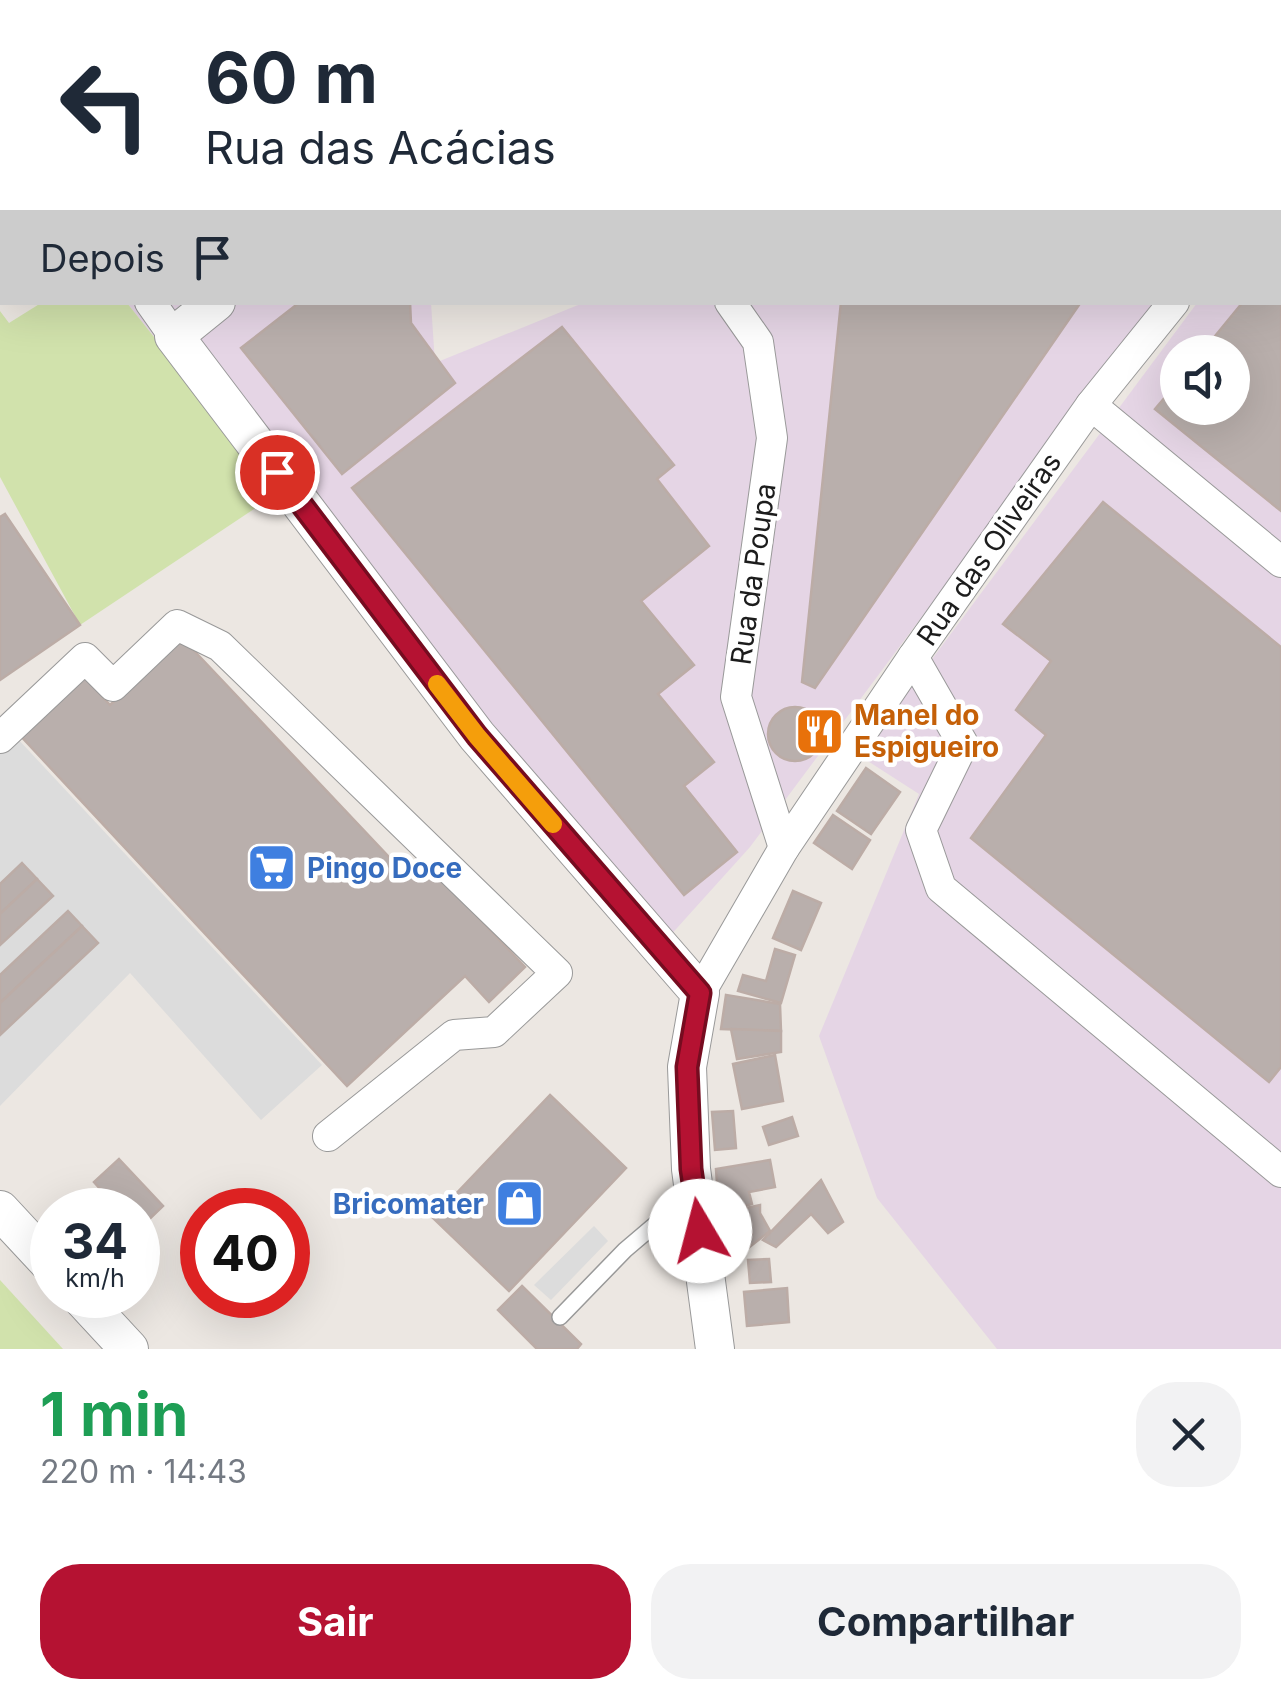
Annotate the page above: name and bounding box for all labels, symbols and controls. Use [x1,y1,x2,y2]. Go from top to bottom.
text: 60 m [205,35,378,120]
icon: left [40,40,170,170]
text: Rua das Acácias [205,120,556,175]
icon: arrive [185,230,240,285]
text: Depois [40,235,165,281]
map controls [1160,335,1250,425]
button: sound [1160,335,1250,425]
pin [235,430,320,515]
icon: arrive [250,445,305,500]
street label: Rua das Oliveiras [910,446,1068,652]
street label: Rua da Poupa [723,481,783,667]
place label: Manel do Espigueiro [854,698,999,764]
restaurant icon: Manel do Espigueiro [793,705,845,757]
supermarket icon: Pingo Doce [246,842,298,894]
place label: Pingo Doce [307,851,462,885]
shop icon: Bricomater [493,1178,545,1230]
position arrow [648,1179,752,1283]
place label: Bricomater [333,1187,484,1221]
speed limit sign: 40 [180,1188,310,1318]
text: 34 [62,1211,128,1271]
text: km/h [65,1263,125,1293]
text: 1 min [40,1378,188,1450]
button: close [1136,1382,1241,1487]
text: 220 m · 14:43 [40,1452,247,1491]
button: Sair [40,1564,631,1679]
button: Compartilhar [651,1564,1241,1679]

